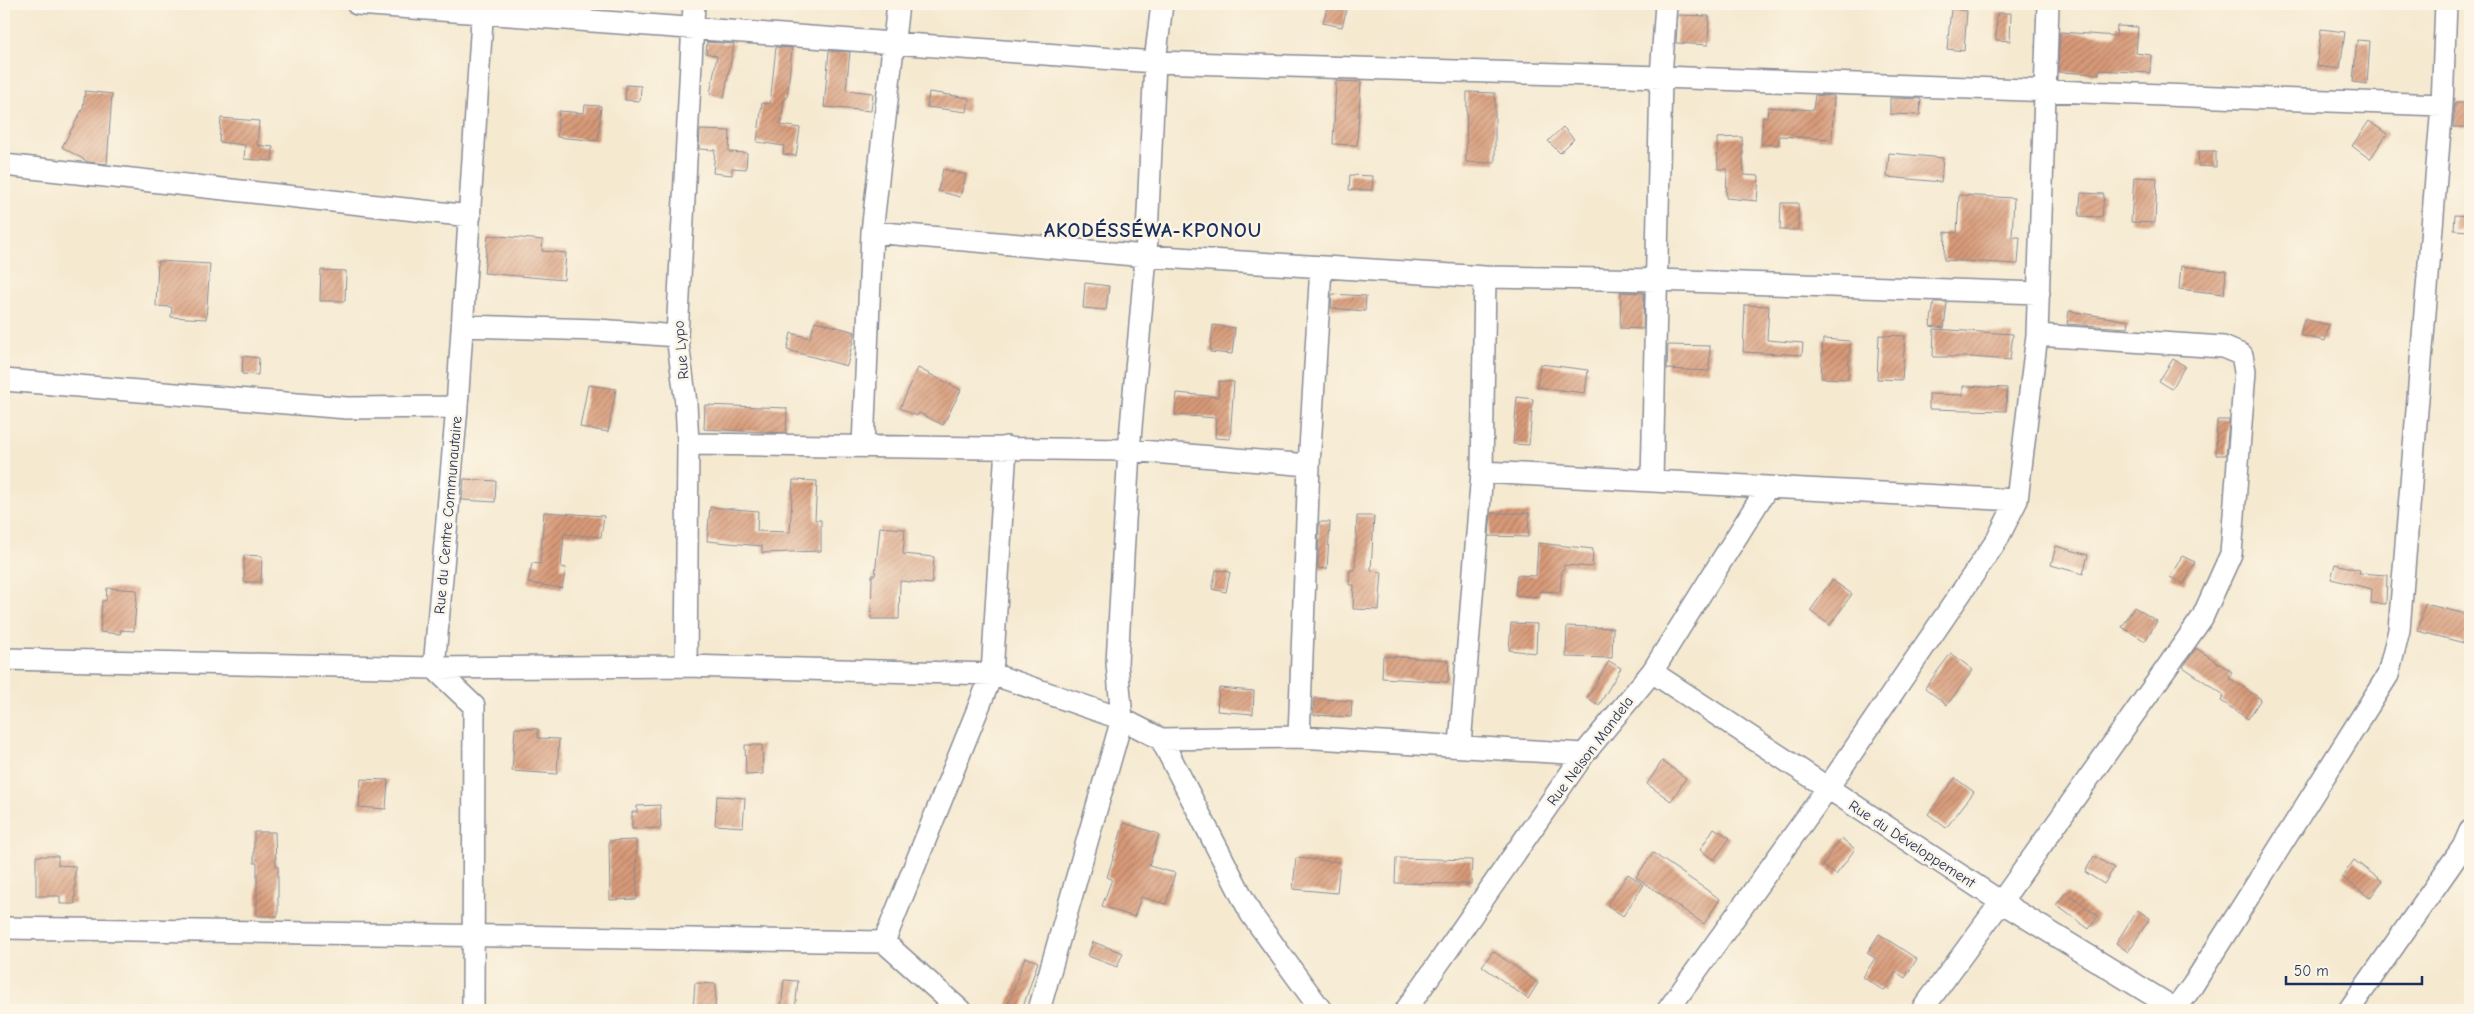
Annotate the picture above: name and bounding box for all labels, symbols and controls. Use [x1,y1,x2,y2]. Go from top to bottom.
district label: AKODÉSSÉWA-KPONOU [1044,218,1262,242]
street label: Rue Lypo [669,320,693,380]
street label: Rue du Centre Communautaire [430,415,466,615]
street label: Rue Nelson Mandela [1543,693,1637,809]
street label: Rue du Développement [1845,796,1979,892]
scale bar [2286,954,2423,986]
text: 50 m [2294,962,2329,980]

